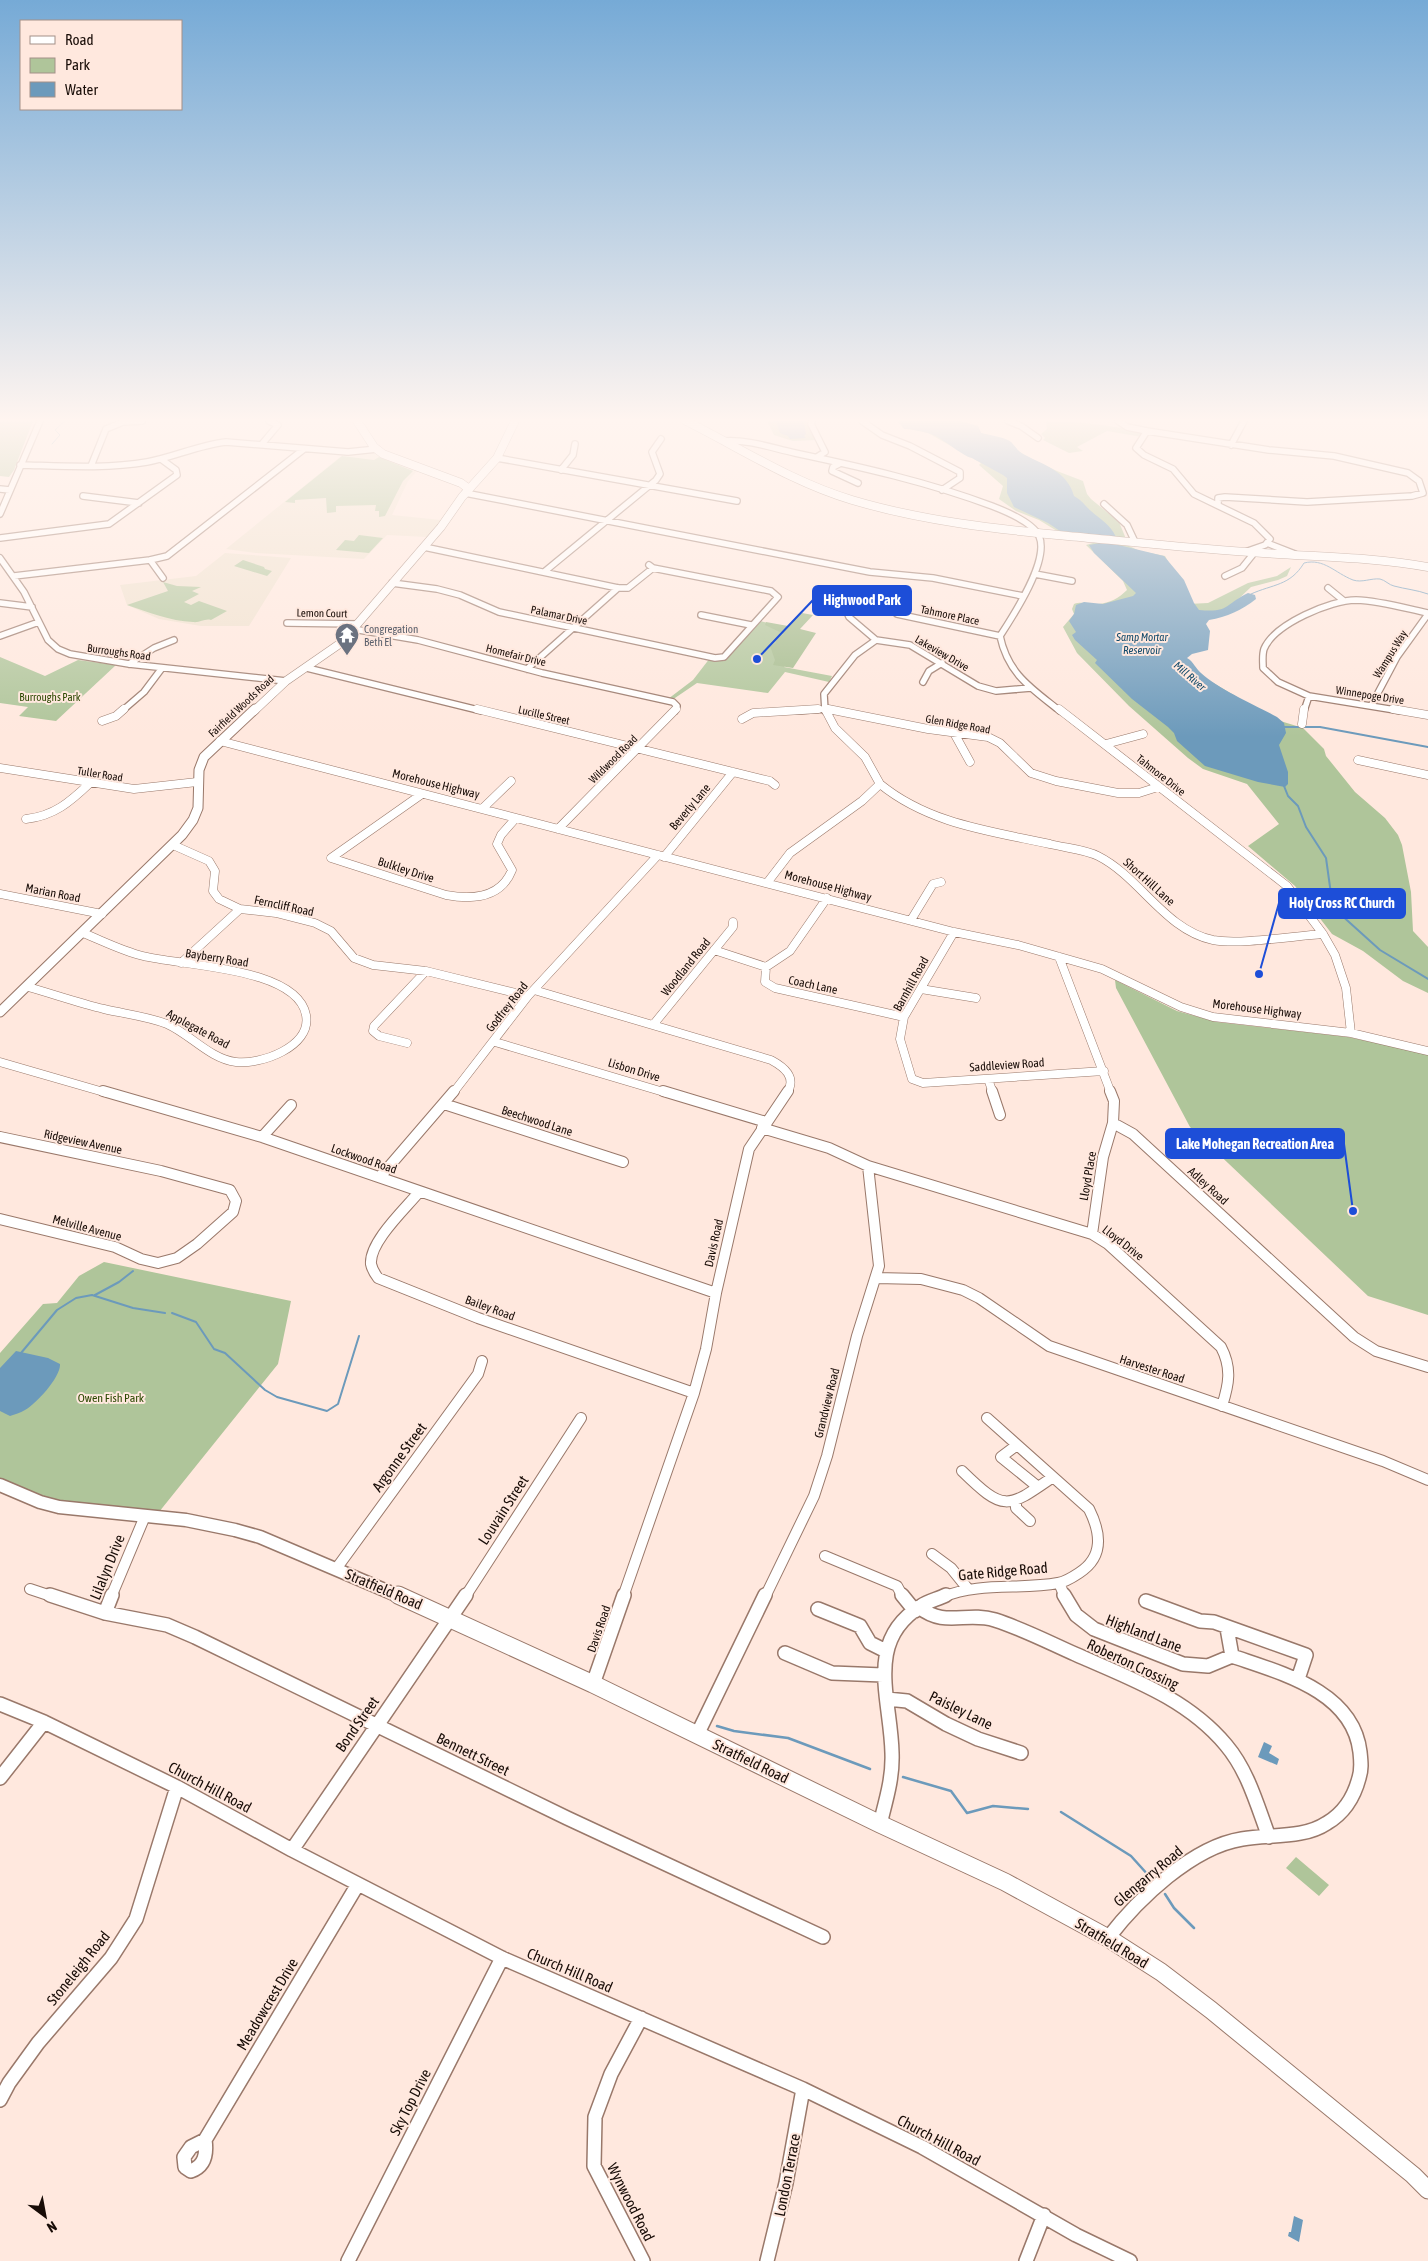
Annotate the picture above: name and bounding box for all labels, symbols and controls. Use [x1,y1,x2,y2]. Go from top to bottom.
legend [20,20,182,110]
text: Road [65,31,94,48]
text: Park [65,56,90,73]
text: Water [65,81,98,98]
callout: Highwood Park [813,586,911,615]
text: Highwood Park [823,592,902,608]
street label: Palamar Drive [530,603,588,627]
street label: Tahmore Place [919,603,981,627]
street label: Lemon Court [296,607,348,619]
temple icon: Congregation Beth El [334,622,360,656]
place label: Congregation Beth El [364,623,418,648]
street label: Wampus Way [1371,628,1410,680]
water label: Samp Mortar Reservoir [1115,631,1168,656]
street label: Lakeview Drive [913,633,971,673]
street label: Burroughs Road [86,642,152,662]
street label: Homefair Drive [485,642,547,668]
water label: Mill River [1172,659,1209,693]
street label: Fairfield Woods Road [206,673,276,739]
street label: Winnepoge Drive [1335,684,1405,706]
park label: Burroughs Park [19,691,81,703]
street label: Lucille Street [517,703,571,727]
street label: Glen Ridge Road [925,712,991,736]
street label: Wildwood Road [586,732,640,786]
street label: Tahmore Drive [1134,752,1188,798]
street label: Tuller Road [76,764,124,784]
street label: Morehouse Highway [391,766,481,802]
street label: Beverly Lane [667,781,713,833]
street label: Bulkley Drive [376,854,436,886]
street label: Short Hill Lane [1120,855,1178,909]
street label: Morehouse Highway [783,868,873,904]
street label: Marian Road [24,881,82,905]
callout: Holy Cross RC Church [1279,889,1405,918]
street label: Ferncliff Road [253,893,315,919]
text: Holy Cross RC Church [1289,895,1395,911]
street label: Woodland Road [658,935,714,999]
street label: Bayberry Road [184,946,250,970]
street label: Barnhill Road [890,954,932,1014]
street label: Coach Lane [787,973,839,997]
street label: Godfrey Road [483,979,531,1035]
street label: Morehouse Highway [1212,997,1302,1021]
street label: Applegate Road [164,1006,232,1052]
street label: Lisbon Drive [606,1055,662,1085]
street label: Saddleview Road [969,1055,1045,1075]
street label: Beechwood Lane [500,1103,574,1139]
street label: Ridgeview Avenue [43,1127,123,1157]
callout: Lake Mohegan Recreation Area [1166,1129,1344,1158]
text: Lake Mohegan Recreation Area [1176,1136,1334,1152]
street label: Lockwood Road [329,1141,399,1177]
street label: Lloyd Place [1077,1150,1099,1202]
street label: Adley Road [1185,1164,1231,1208]
street label: Melville Avenue [51,1212,123,1244]
street label: Davis Road [702,1218,726,1268]
street label: Lloyd Drive [1100,1222,1146,1264]
street label: Bailey Road [463,1293,517,1323]
street label: Harvester Road [1118,1352,1186,1386]
street label: Grandview Road [812,1367,842,1439]
park label: Owen Fish Park [78,1391,145,1405]
street label: Argonne Street [368,1419,430,1495]
street label: Louvain Street [474,1472,532,1548]
street label: Lilalyn Drive [86,1532,128,1602]
street label: Gate Ridge Road [958,1559,1048,1583]
street label: Stratfield Road [343,1565,425,1613]
street label: Davis Road [584,1604,614,1654]
street label: Highland Lane [1104,1611,1185,1655]
street label: Roberton Crossing [1084,1635,1182,1693]
street label: Paisley Lane [927,1687,996,1733]
street label: Bond Street [332,1693,382,1755]
street label: Bennett Street [434,1729,512,1779]
street label: Stratfield Road [710,1735,792,1787]
street label: Church Hill Road [166,1758,254,1816]
street label: Glengarry Road [1110,1842,1186,1910]
street label: Stratfield Road [1072,1915,1152,1971]
street label: Stoneleigh Road [43,1928,113,2008]
street label: Church Hill Road [525,1944,615,1996]
street label: Meadowcrest Drive [233,1955,301,2053]
street label: Sky Top Drive [386,2066,434,2138]
street label: Church Hill Road [895,2111,983,2169]
street label: London Terrace [771,2132,803,2218]
street label: Wynwood Road [604,2160,658,2244]
north arrow [20,2191,70,2241]
text: N [44,2218,60,2236]

